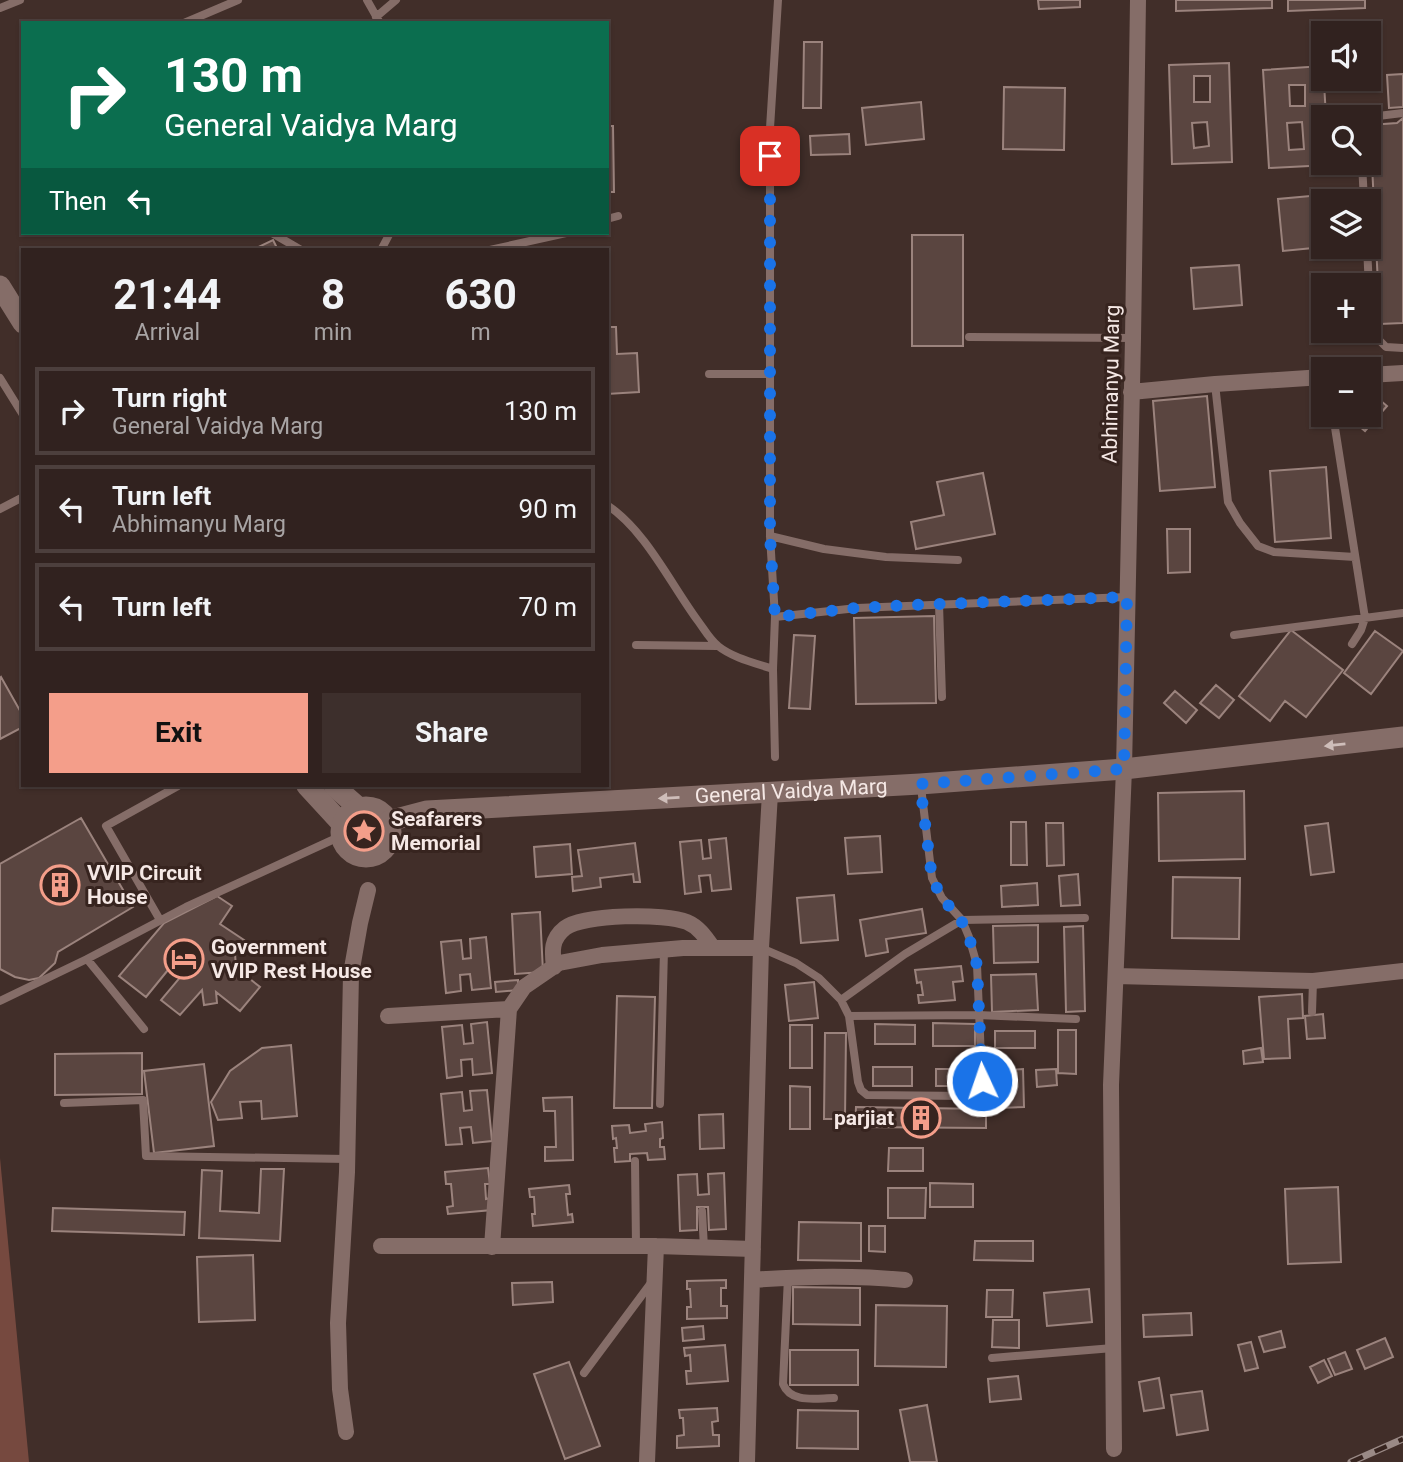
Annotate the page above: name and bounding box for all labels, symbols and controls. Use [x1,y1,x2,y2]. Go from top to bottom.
map controls [1311,21,1381,427]
button: sound [1311,21,1381,91]
text: 130 m [164,47,303,104]
icon: right [49,49,140,140]
button: search [1311,105,1381,175]
text: General Vaidya Marg [164,106,458,144]
pin [740,126,800,186]
icon: arrive [751,137,789,175]
icon: left [121,182,159,220]
text: Then [49,186,107,216]
button: layers [1311,189,1381,259]
text: 21:44 [113,270,221,319]
text: 8 [321,270,345,319]
text: 630 [444,270,517,319]
button: + [1311,273,1381,343]
street label: Abhimanyu Marg [1098,304,1124,464]
text: Arrival [135,319,200,346]
text: min [314,319,352,346]
text: m [471,319,491,346]
button: − [1311,357,1381,427]
text: Turn right [112,383,227,413]
icon: right [53,392,91,430]
text: 130 m [504,396,577,426]
text: General Vaidya Marg [112,413,323,440]
text: Turn left [112,481,211,511]
icon: left [53,490,91,528]
text: 90 m [519,494,577,524]
text: Abhimanyu Marg [112,511,286,538]
icon: left [53,588,91,626]
text: Turn left [112,592,211,622]
text: 70 m [519,592,577,622]
button: Exit [49,693,308,773]
button: Share [322,693,581,773]
one-way arrow [1324,740,1346,751]
street label: General Vaidya Marg [694,774,888,808]
one-way arrow [658,793,680,804]
place label: Seafarers Memorial [391,807,483,855]
place icon: Seafarers Memorial [343,810,385,852]
place label: VVIP Circuit House [87,861,202,909]
building icon: VVIP Circuit House [39,864,81,906]
place label: Government VVIP Rest House [211,935,372,983]
hotel icon: Government VVIP Rest House [163,938,205,980]
position arrow [945,1044,1019,1118]
building icon: parjiat [900,1097,942,1139]
place label: parjiat [834,1106,894,1130]

